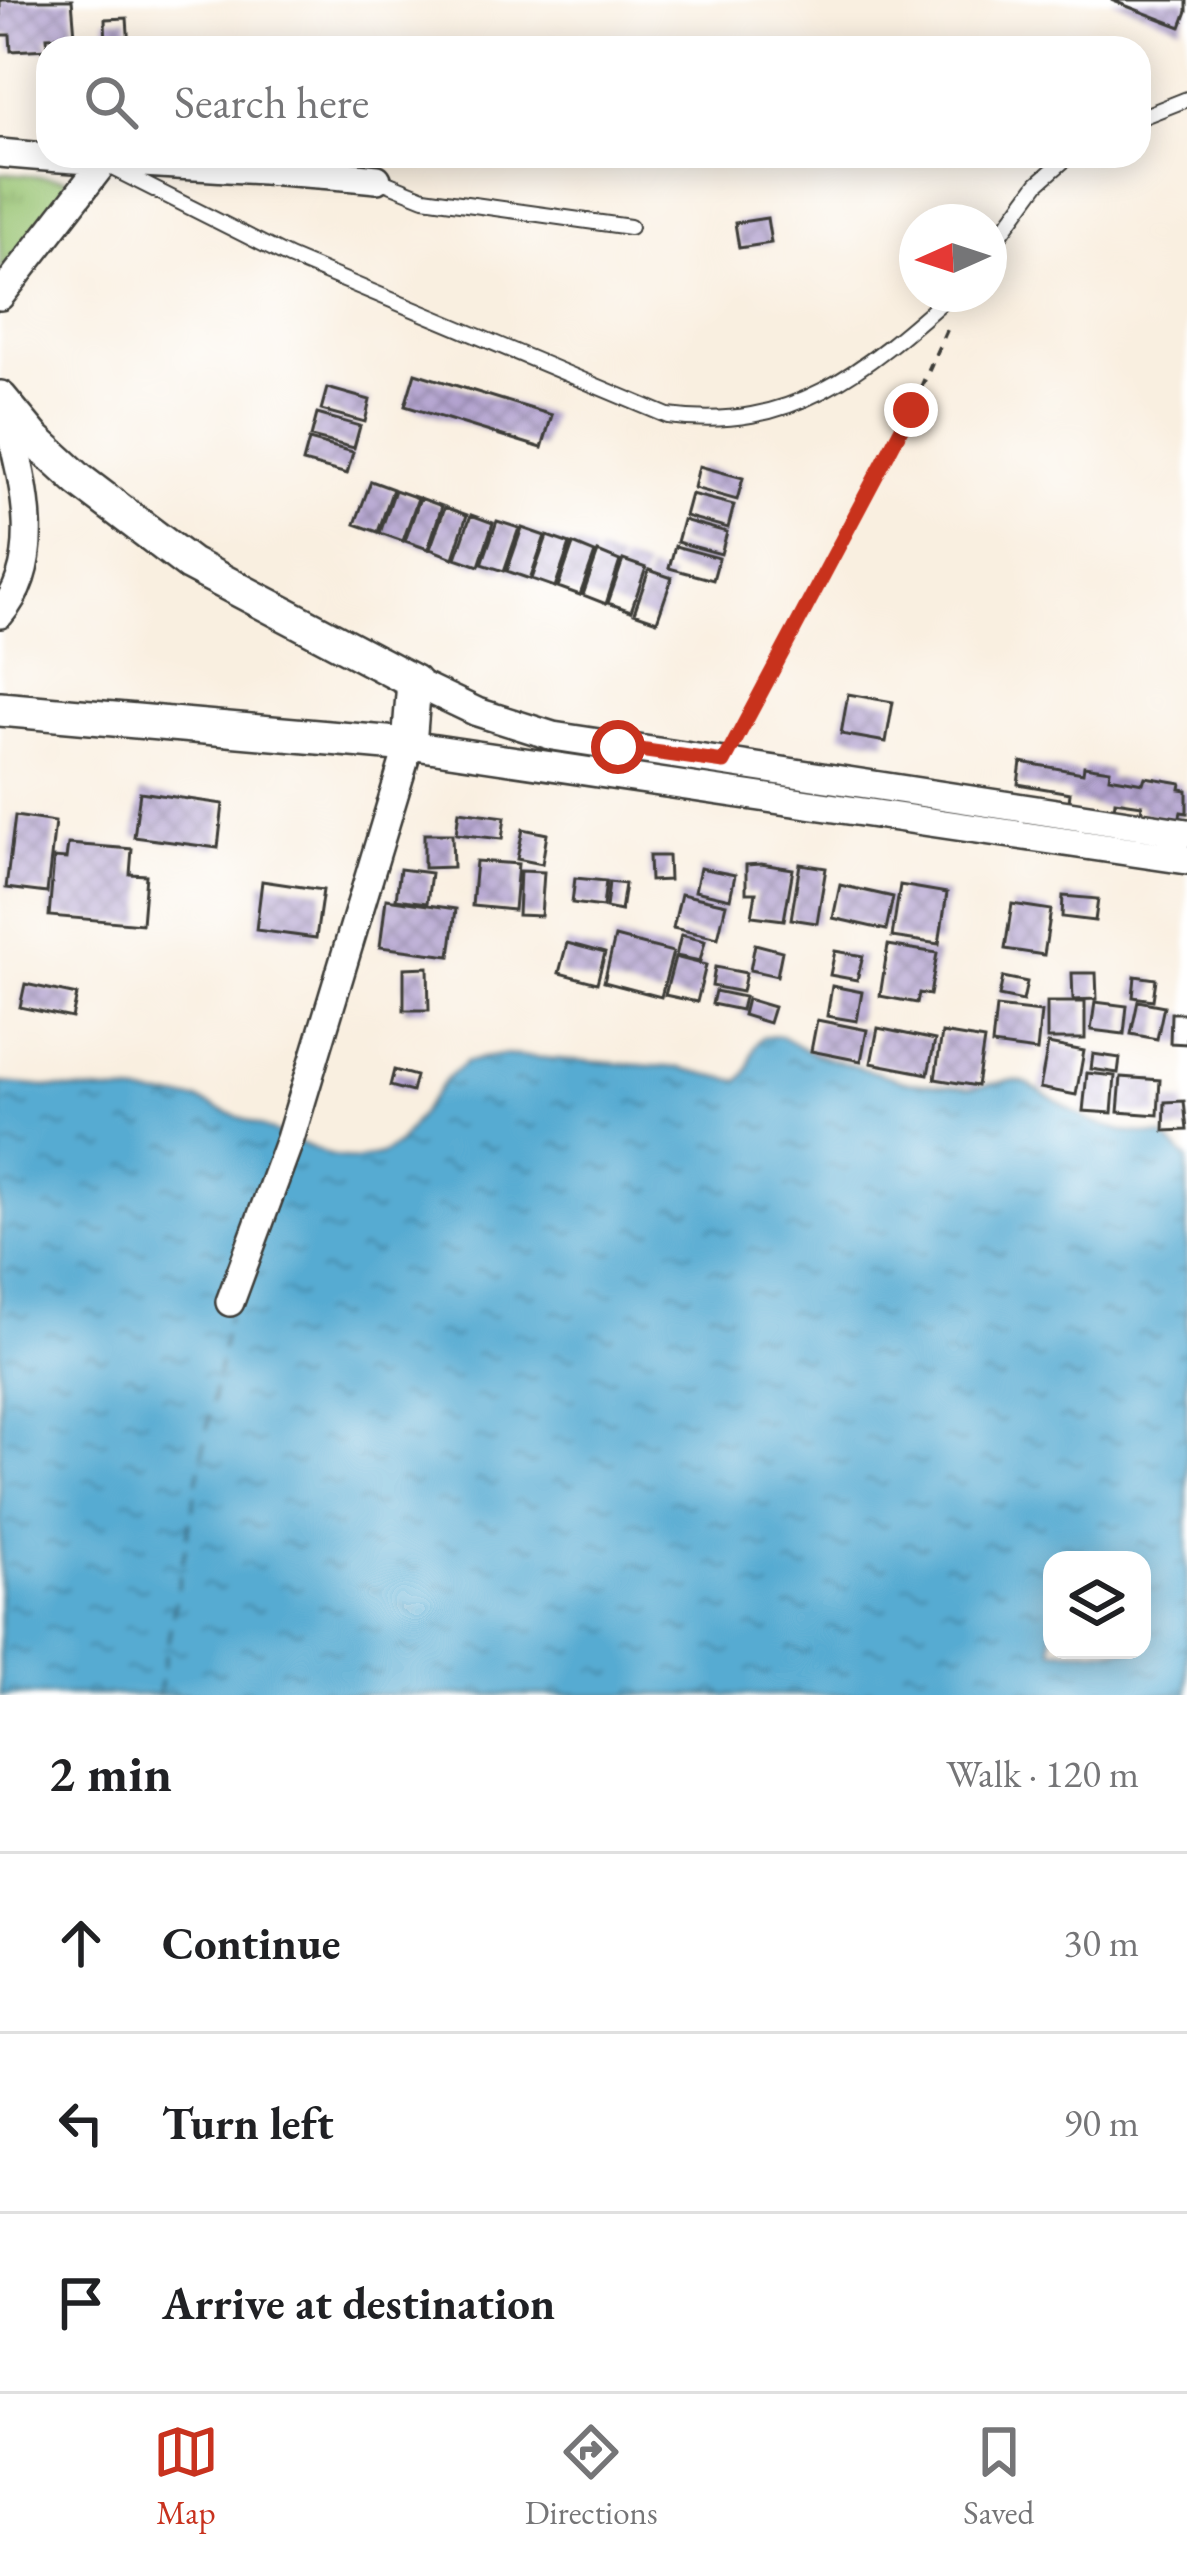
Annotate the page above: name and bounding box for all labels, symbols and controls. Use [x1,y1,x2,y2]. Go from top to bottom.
search box [36,36,1151,168]
icon: search [78,69,144,135]
text: Search here [174,73,369,131]
north arrow [899,204,1007,312]
route end [884,383,938,437]
route start [591,720,645,774]
map controls [1043,1551,1151,1659]
button: layers [1043,1551,1151,1659]
text: 2 min [48,1740,172,1806]
text: Walk · 120 m [946,1748,1139,1799]
icon: ahead [48,1910,114,1976]
text: Continue [162,1914,340,1972]
text: 30 m [1063,1917,1139,1968]
icon: left [48,2090,114,2156]
text: Turn left [162,2094,334,2152]
text: 90 m [1063,2097,1139,2148]
icon: arrive [48,2270,114,2336]
text: Arrive at destination [162,2274,555,2332]
tab: Map [153,2419,219,2534]
tab: Directions [525,2419,658,2534]
tab: Saved [963,2419,1034,2534]

